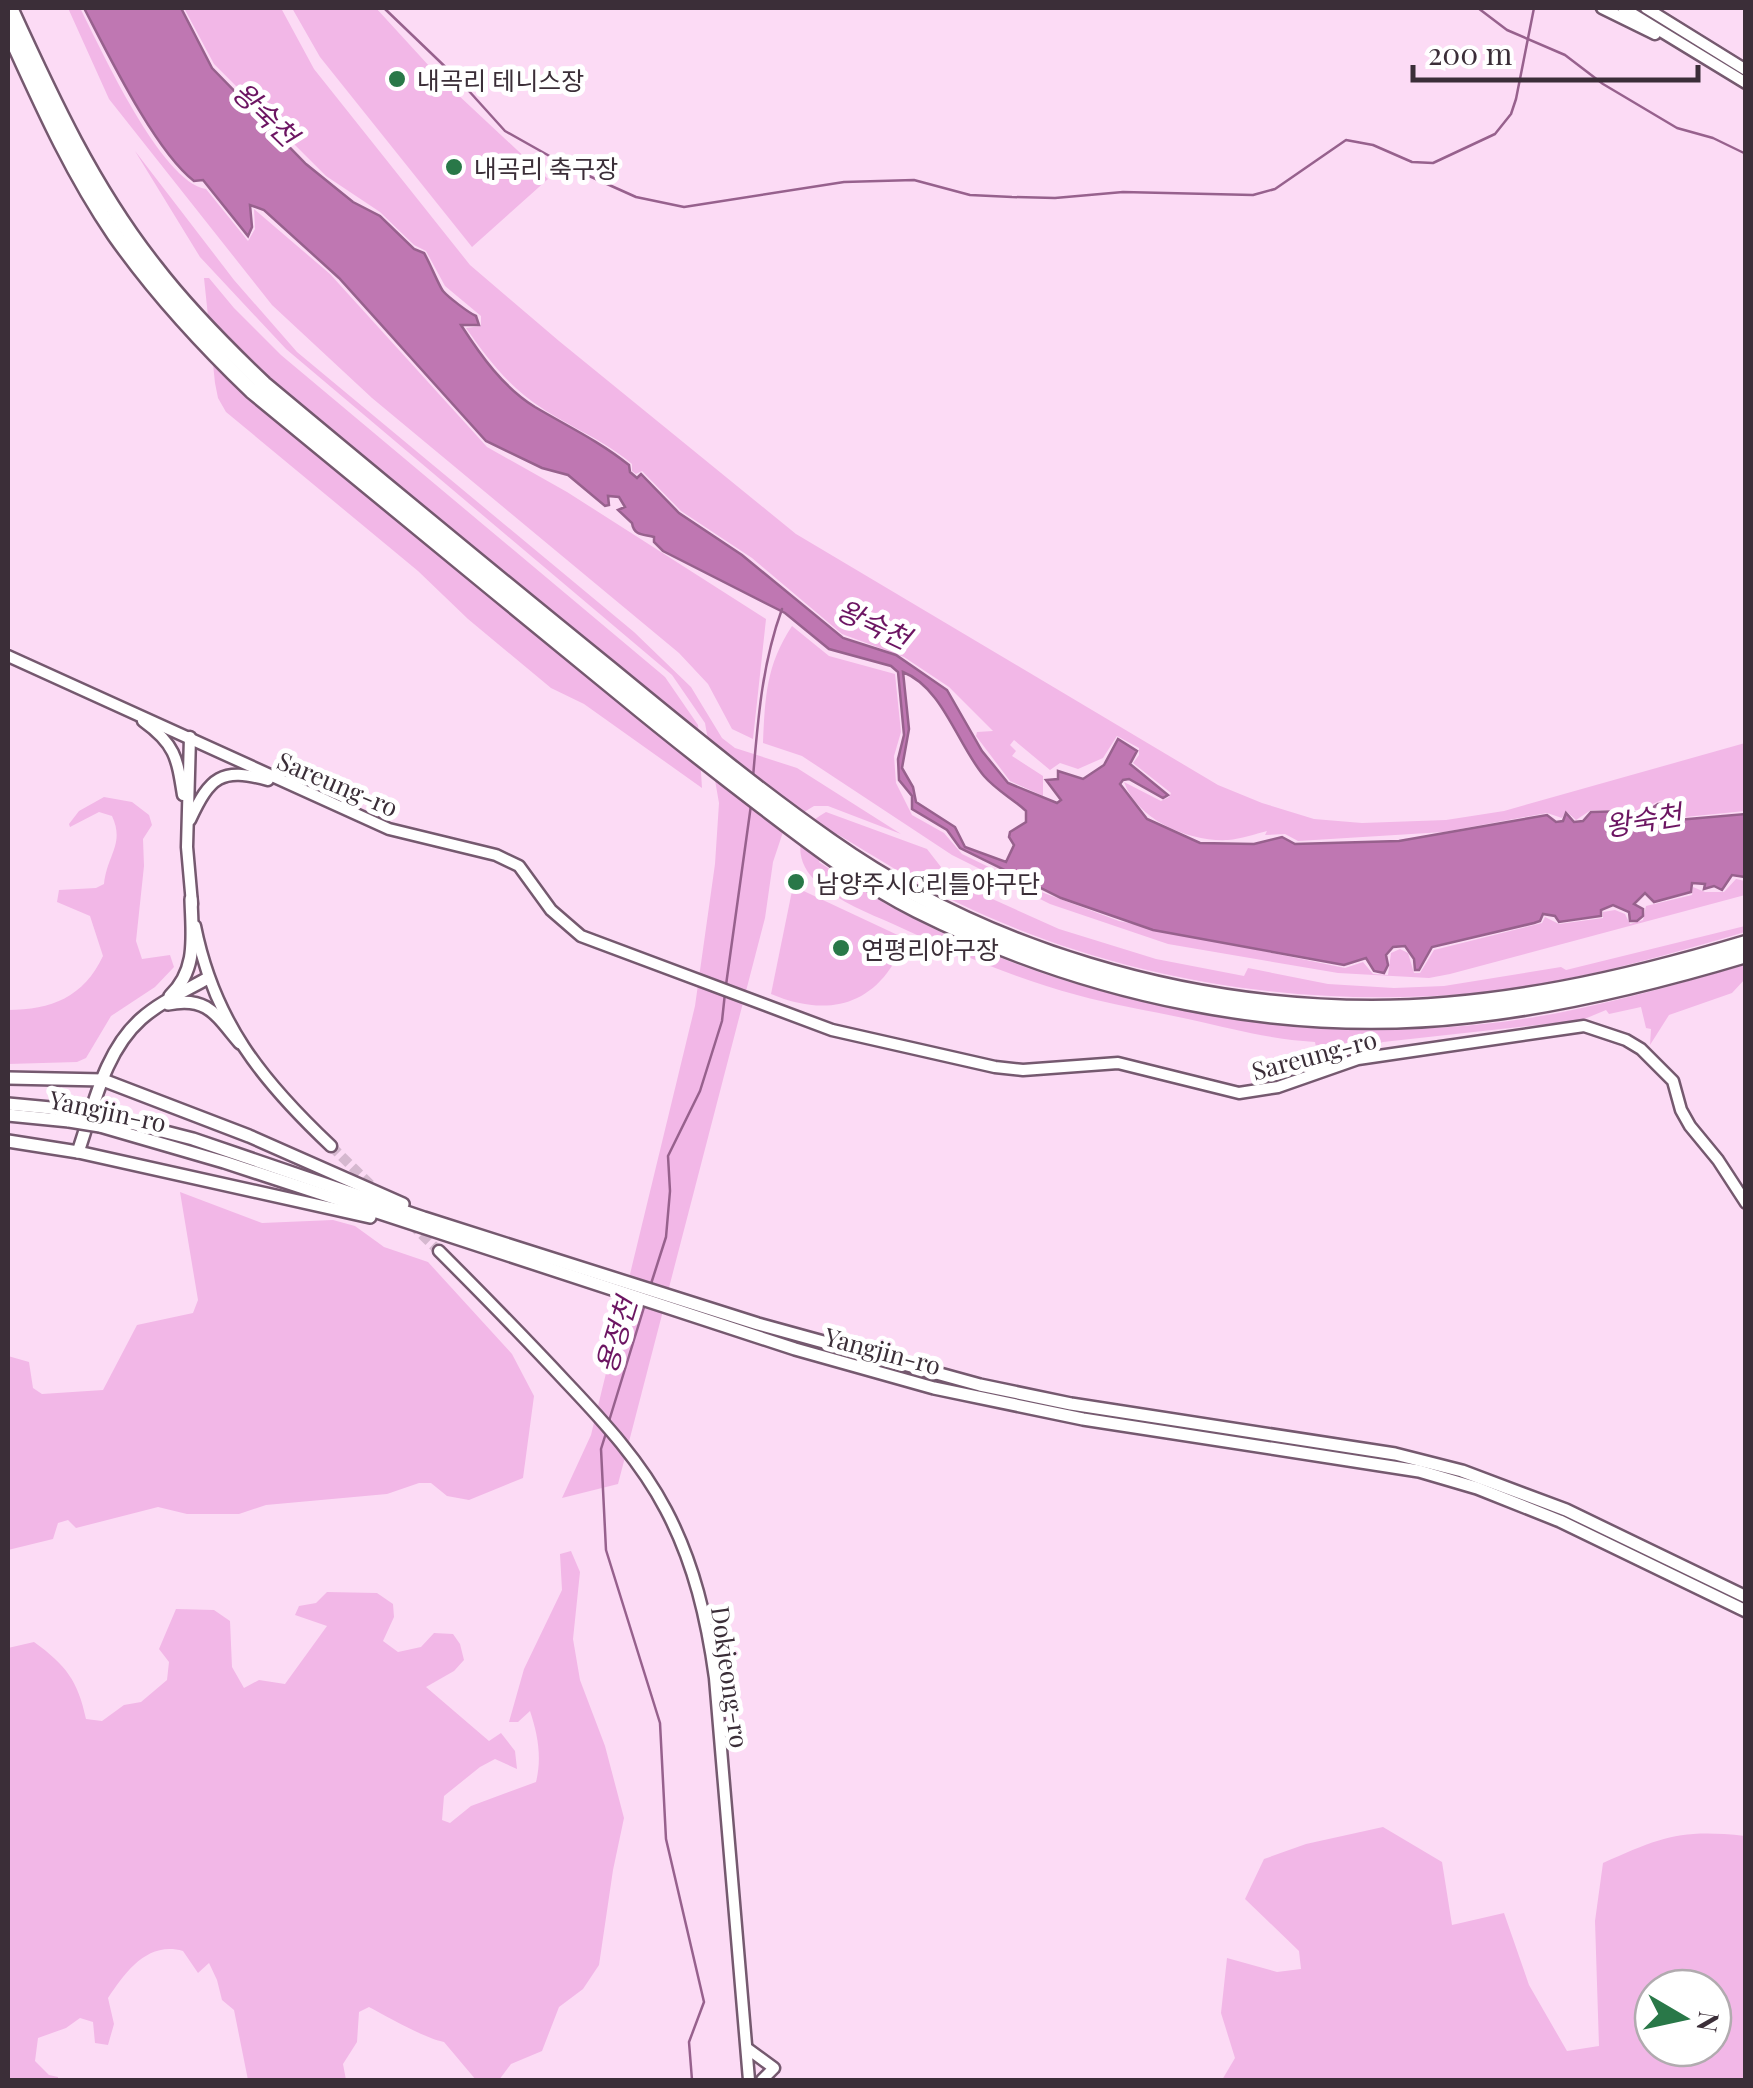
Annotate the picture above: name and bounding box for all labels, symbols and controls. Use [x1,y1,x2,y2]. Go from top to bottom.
scale bar [1413,20,1698,82]
text: 200 m [1428,33,1513,73]
place label: 내곡리 테니스장 [417,63,584,96]
marker: 내곡리 테니스장 [386,68,408,90]
water label: 왕숙천 [225,73,309,155]
place label: 내곡리 축구장 [474,151,618,184]
marker: 내곡리 축구장 [443,156,465,178]
water label: 왕숙천 [831,590,920,657]
street label: Sareung-ro [273,743,403,823]
water label: 왕숙천 [1602,794,1687,843]
place label: 남양주시C리틀야구단 [816,866,1040,899]
marker: 남양주시C리틀야구단 [785,871,807,893]
place label: 연평리야구장 [861,932,999,965]
marker: 연평리야구장 [830,937,852,959]
street label: Sareung-ro [1248,1021,1380,1087]
street label: Yangjin-ro [45,1081,170,1139]
water label: 용정천 [586,1290,645,1377]
street label: Yangjin-ro [820,1318,945,1381]
street label: Dokjeong-ro [705,1604,757,1750]
north arrow [1633,1968,1733,2068]
text: N [1689,2009,1729,2035]

